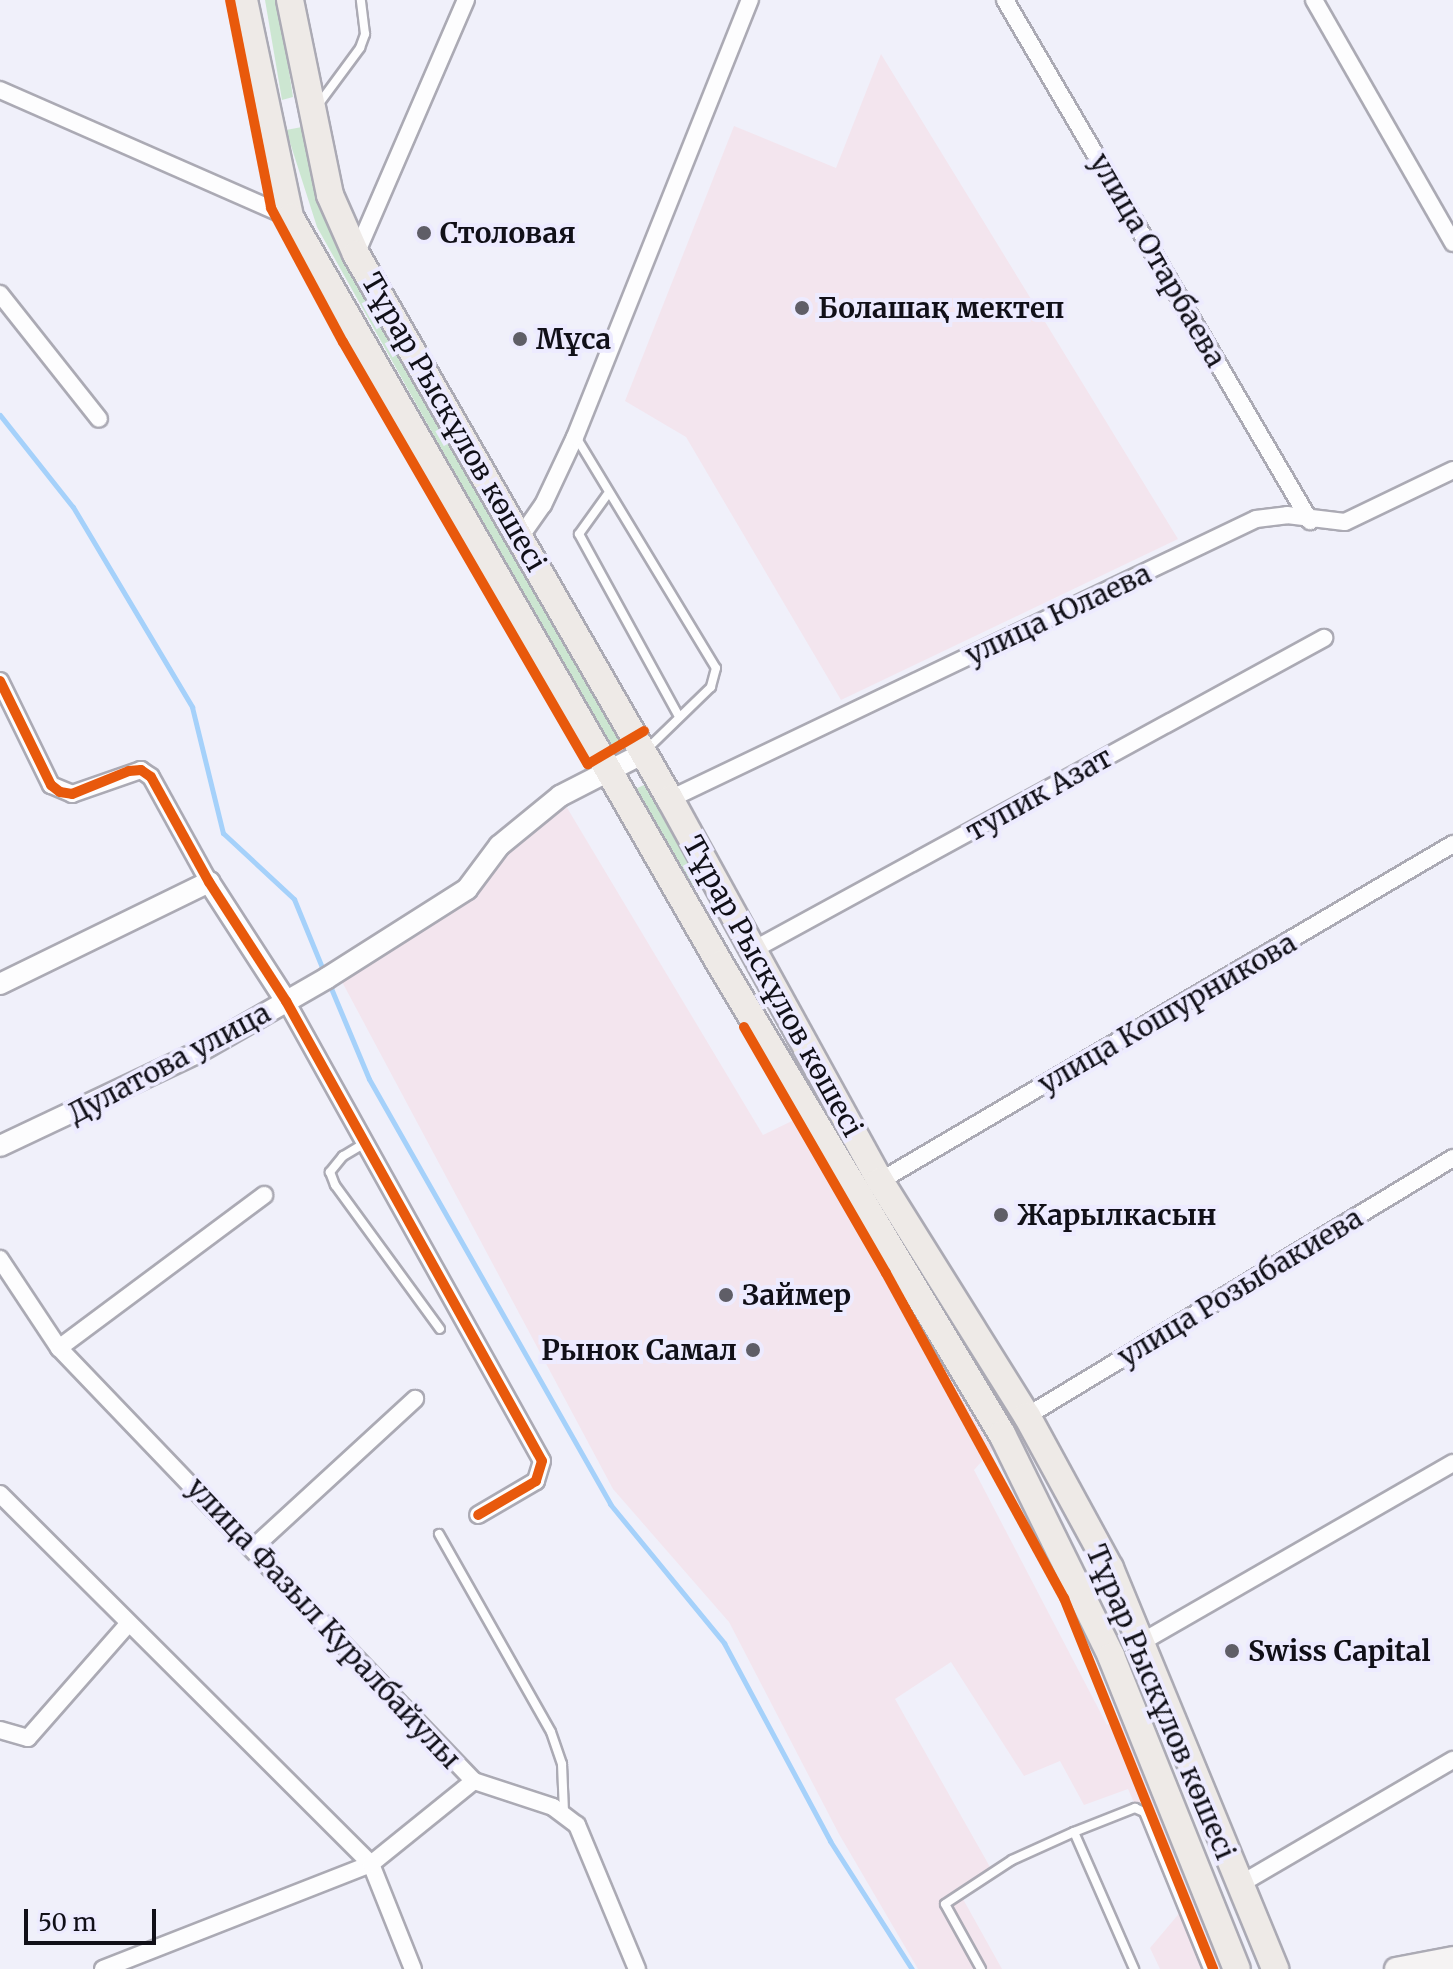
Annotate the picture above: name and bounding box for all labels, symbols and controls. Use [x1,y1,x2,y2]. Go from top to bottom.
street label: улица Отарбаева [1083,147,1233,373]
place label: Столовая [440,216,576,250]
marker: Столовая [415,224,433,242]
street label: Тұрар Рыскұлов көшесі [355,267,553,577]
place label: Болашақ мектеп [818,291,1064,325]
marker: Болашақ мектеп [793,299,811,317]
place label: Мұса [536,322,611,356]
marker: Мұса [511,330,529,348]
street label: улица Юлаева [960,556,1156,672]
street label: тупик Азат [960,740,1118,848]
street label: Тұрар Рыскұлов көшесі [676,830,870,1142]
street label: улица Кошурникова [1032,925,1302,1101]
street label: Дулатова улица [62,996,276,1130]
place label: Жарылкасын [1017,1198,1217,1232]
street label: улица Розыбакиева [1112,1201,1368,1373]
marker: Жарылкасын [992,1206,1010,1224]
place label: Займер [742,1278,851,1312]
marker: Займер [717,1286,735,1304]
place label: Рынок Самал [541,1333,737,1367]
marker: Рынок Самал [744,1341,762,1359]
street label: улица Фазыл Куралбайулы [180,1471,468,1775]
street label: Тұрар Рыскұлов көшесі [1079,1540,1243,1864]
place label: Swiss Capital [1248,1634,1431,1668]
marker: Swiss Capital [1223,1642,1241,1660]
scale bar [28,1893,160,1943]
text: 50 m [38,1907,97,1938]

